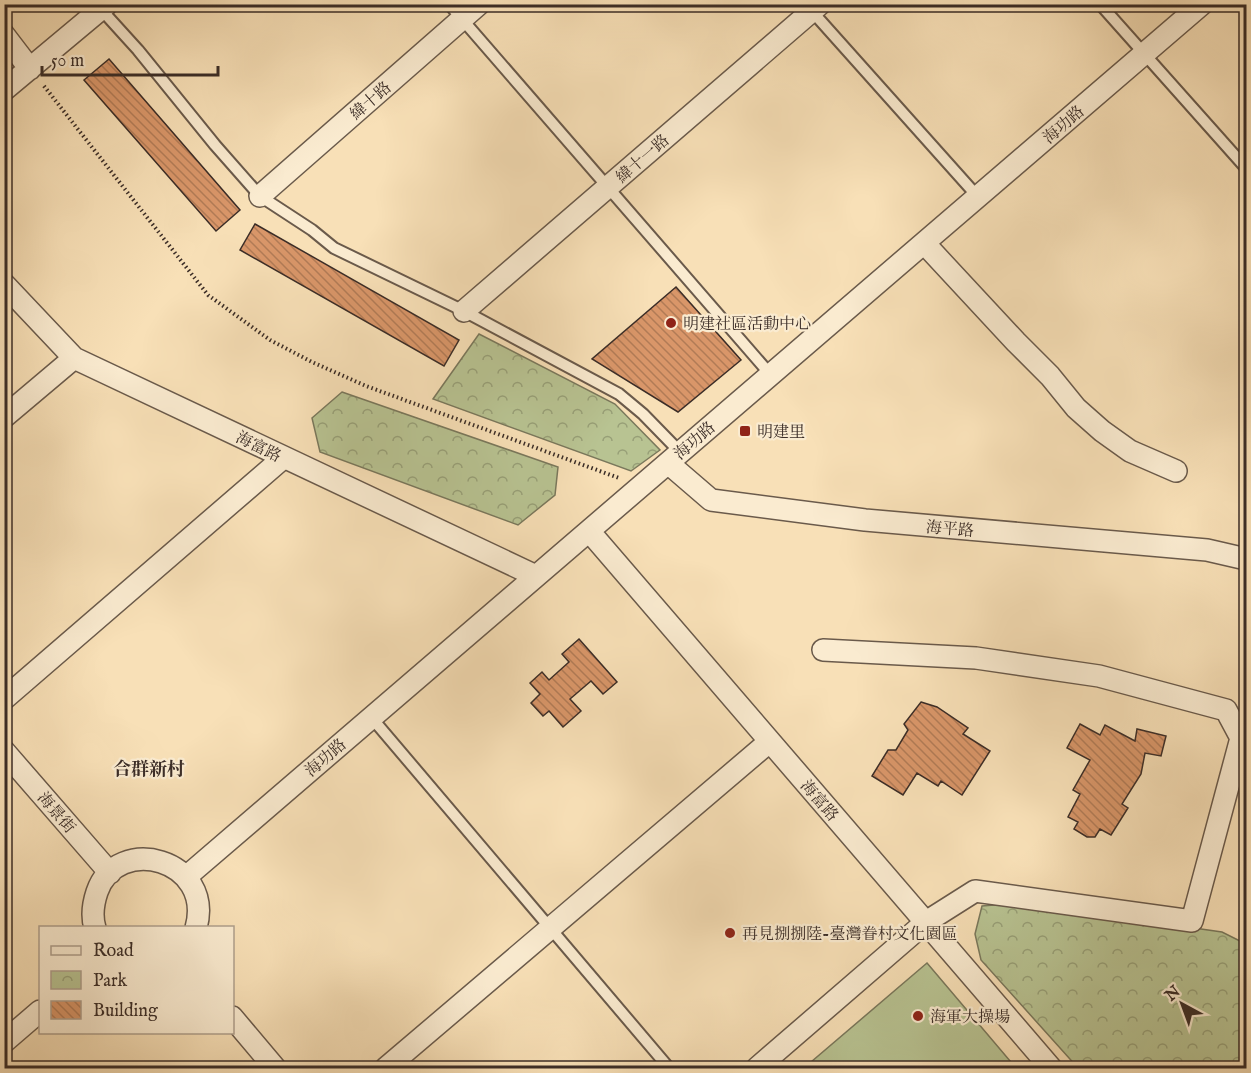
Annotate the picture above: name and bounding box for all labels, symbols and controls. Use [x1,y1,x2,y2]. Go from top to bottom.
scale bar [42,39,218,77]
text: 50 m [51,50,84,73]
street label: 緯十路 [347,78,396,125]
street label: 海功路 [1040,102,1089,149]
street label: 緯十一路 [613,131,674,188]
place label: 明建社區活動中心 [683,315,811,335]
marker: 明建社區活動中心 [664,316,678,330]
street label: 海功路 [671,418,720,465]
place label: 明建里 [757,423,805,443]
marker: 明建里 [738,424,752,438]
street label: 海富路 [232,428,284,467]
street label: 海平路 [925,518,975,542]
street label: 海功路 [302,735,351,782]
district label: 合群新村 [113,759,185,782]
street label: 海富路 [795,777,842,826]
street label: 海景街 [32,789,79,838]
place label: 再見捌捌陸-臺灣眷村文化園區 [742,925,957,945]
legend [39,926,234,1034]
marker: 再見捌捌陸-臺灣眷村文化園區 [723,926,737,940]
text: Road [93,940,134,963]
text: Park [93,970,128,993]
north arrow [1152,974,1212,1034]
text: N [1161,982,1185,1007]
text: Building [93,1000,158,1023]
place label: 海軍大操場 [930,1008,1010,1028]
marker: 海軍大操場 [911,1009,925,1023]

